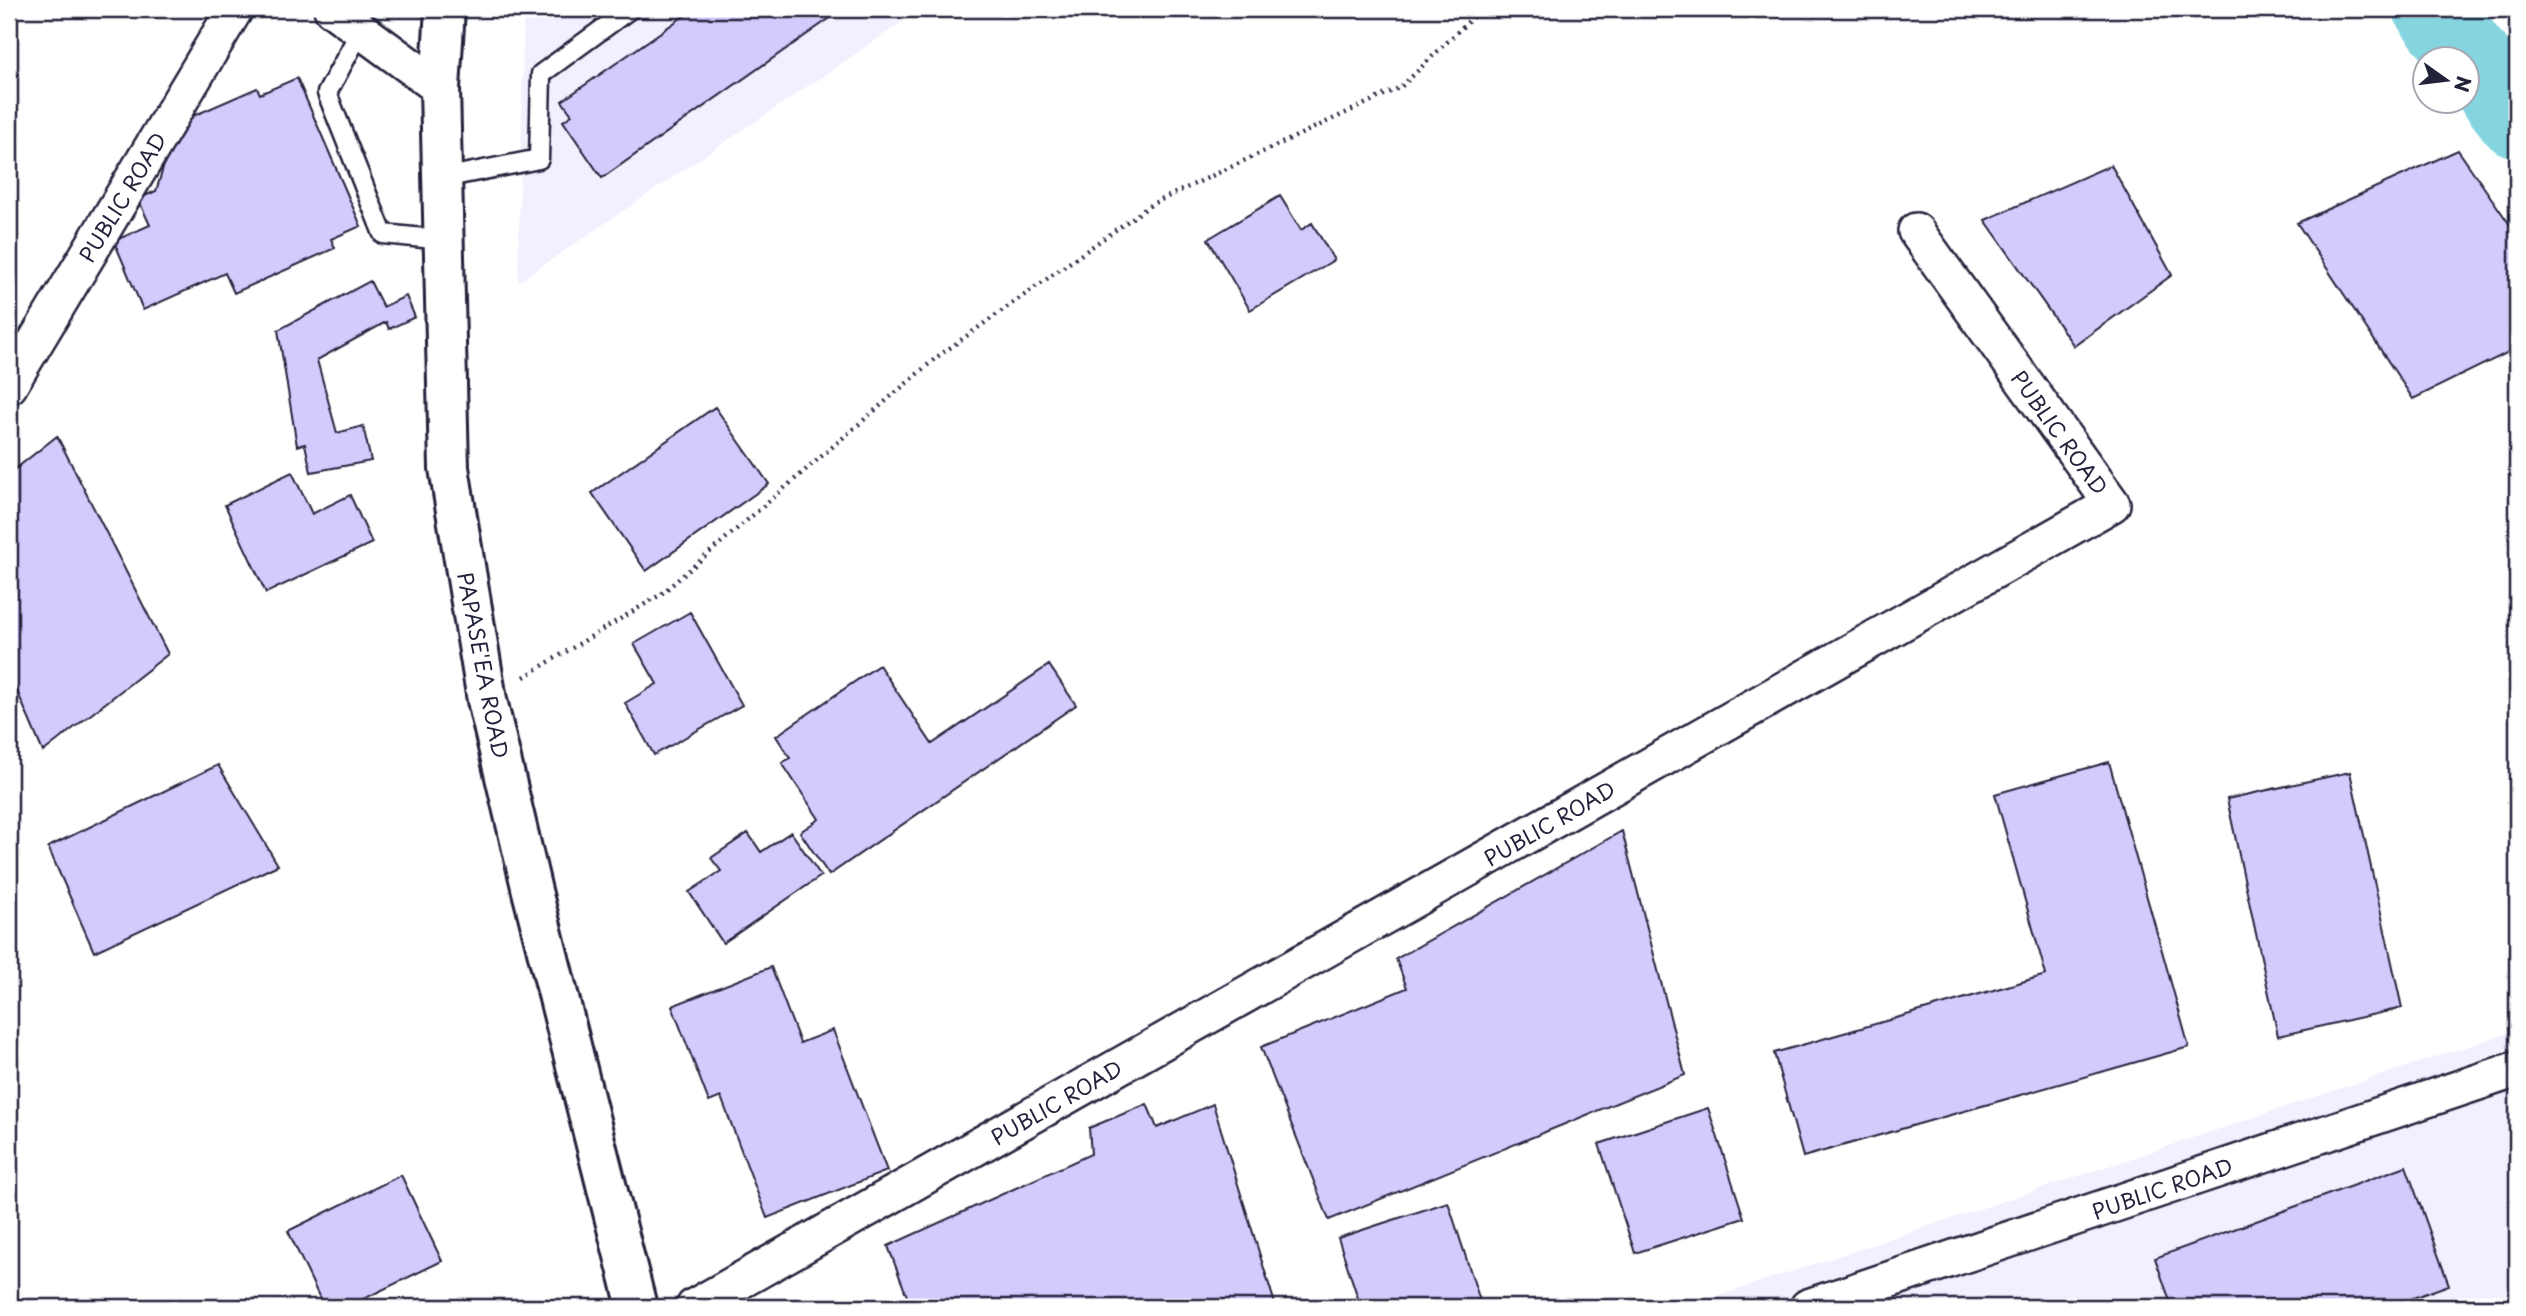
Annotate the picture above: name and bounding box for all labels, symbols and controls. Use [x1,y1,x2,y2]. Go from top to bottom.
north arrow [2410,46,2480,116]
text: N [2448,74,2479,95]
street label: PUBLIC ROAD [70,126,174,268]
street label: PUBLIC ROAD [2004,363,2116,501]
street label: PAPASE'EA ROAD [450,569,518,761]
street label: PUBLIC ROAD [1477,772,1621,874]
street label: PUBLIC ROAD [984,1051,1128,1153]
street label: PUBLIC ROAD [2087,1149,2237,1227]

